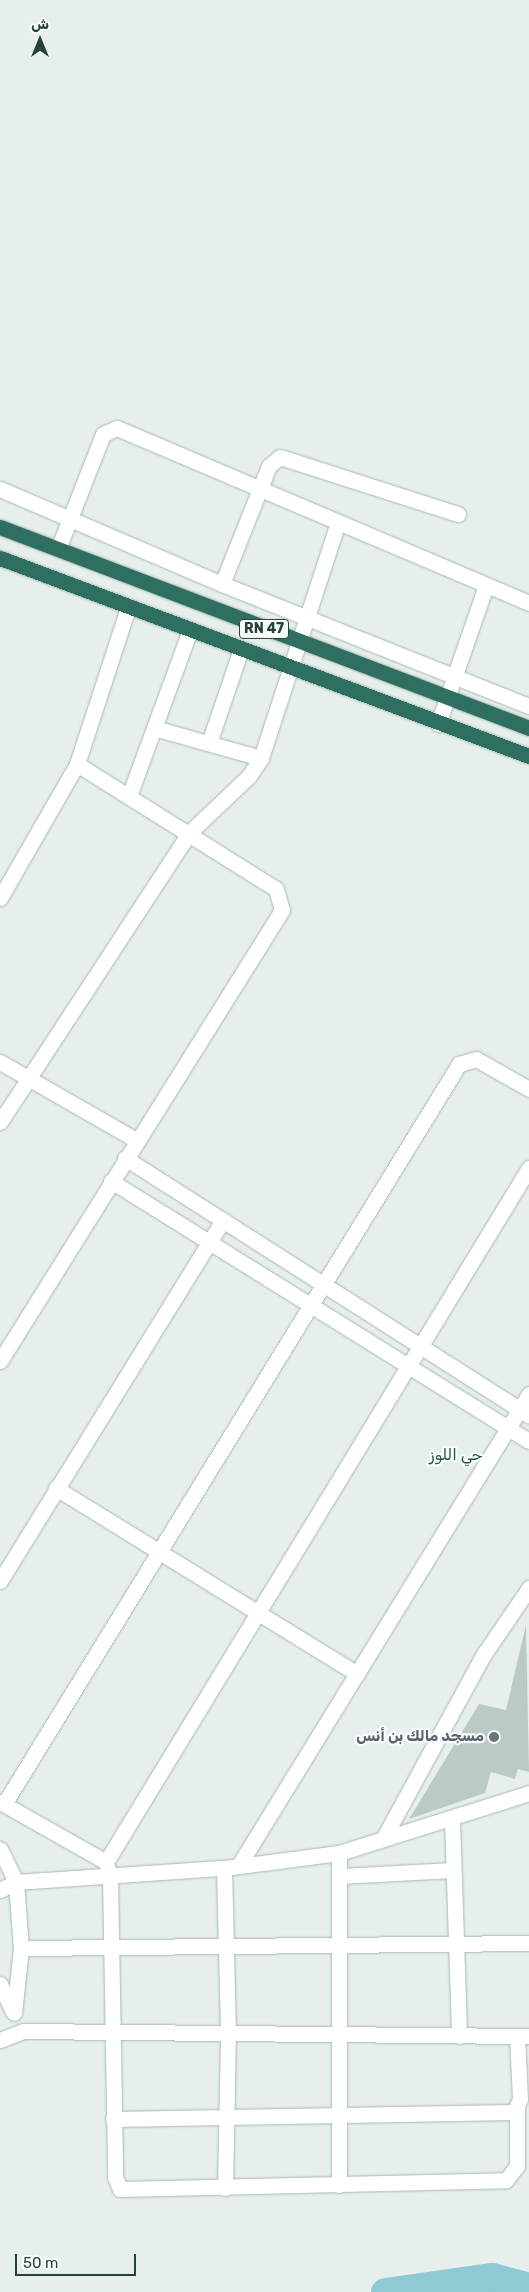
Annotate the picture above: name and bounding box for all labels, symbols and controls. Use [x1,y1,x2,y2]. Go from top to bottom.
north arrow [15,15,65,65]
text: ش [31,16,49,33]
road number: RN 47 [239,618,289,640]
district label: حي اللوز [429,1445,483,1465]
place label: مسجد مالك بن أنس [356,1728,484,1746]
marker: مسجد مالك بن أنس [488,1731,500,1743]
scale bar [18,2244,139,2276]
text: 50 m [23,2254,58,2272]

